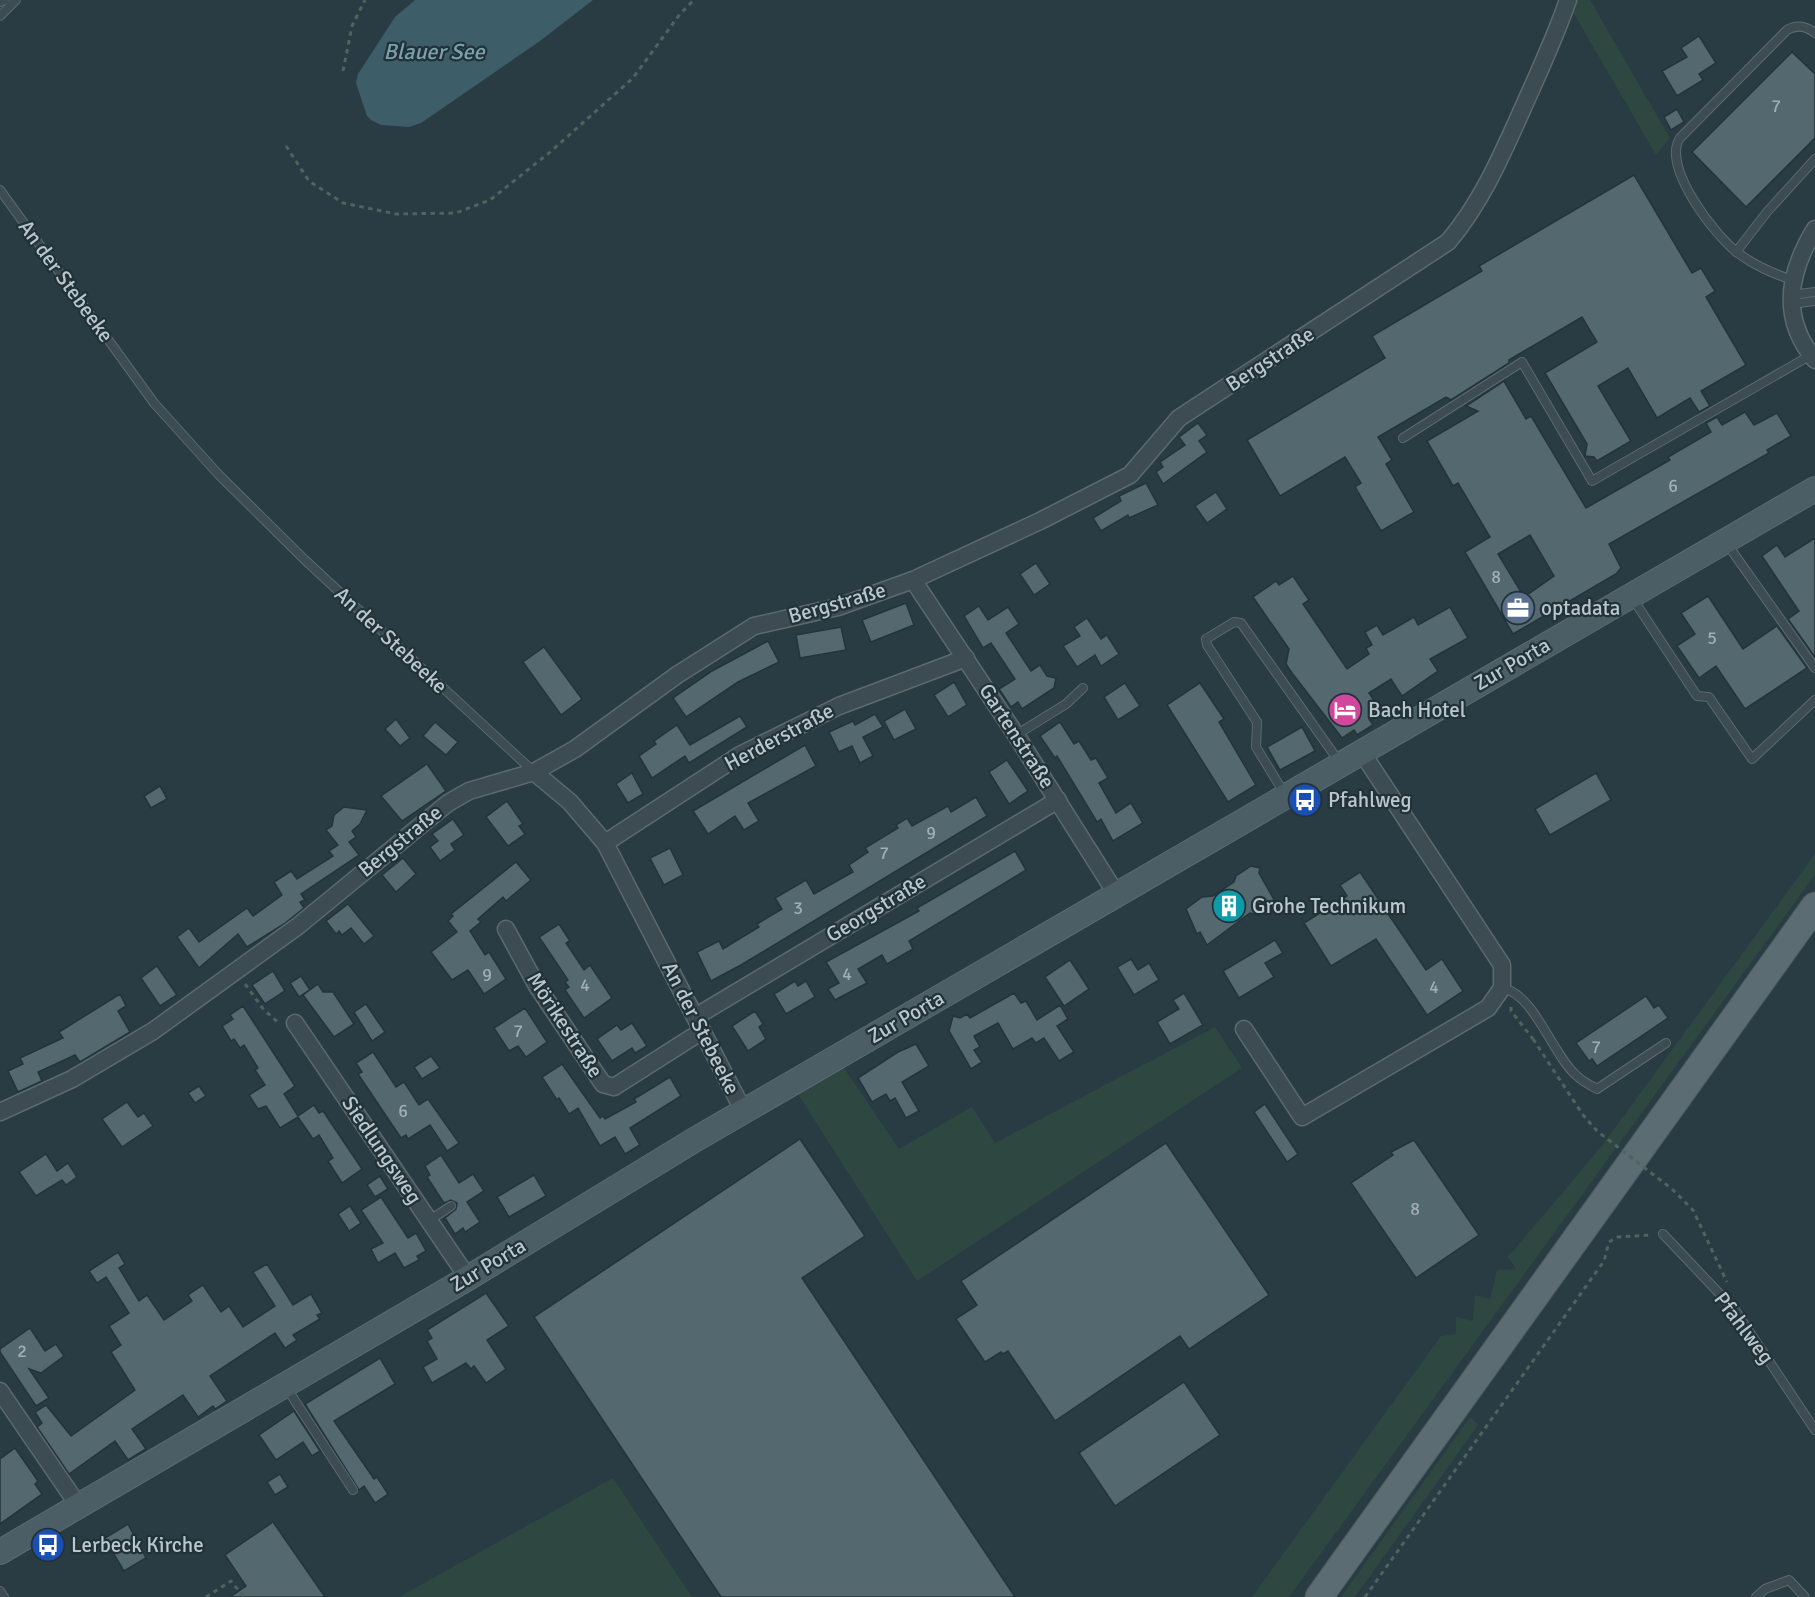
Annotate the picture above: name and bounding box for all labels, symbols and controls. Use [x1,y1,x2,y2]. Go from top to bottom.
water label: Blauer See [383,38,486,65]
house number: 7 [1771,95,1781,117]
street label: An der Stebeeke [13,215,119,347]
street label: Bergstraße [1221,321,1319,397]
house number: 6 [1668,475,1678,497]
house number: 8 [1491,566,1501,588]
street label: Bergstraße [785,577,889,629]
street label: An der Stebeeke [329,581,453,699]
office icon: optadata [1500,590,1536,626]
place label: optadata [1541,595,1621,621]
house number: 5 [1707,627,1717,649]
street label: Zur Porta [1469,632,1555,696]
street label: Gartenstraße [973,679,1061,793]
hotel icon: Bach Hotel [1327,692,1363,728]
street label: Herderstraße [720,697,838,777]
place label: Bach Hotel [1368,697,1466,723]
bus stop icon: Pfahlweg [1287,782,1323,818]
place label: Pfahlweg [1328,787,1412,813]
street label: Bergstraße [353,799,447,883]
house number: 9 [926,822,936,844]
house number: 7 [879,842,889,864]
street label: Georgstraße [821,868,931,948]
building icon: Grohe Technikum [1211,888,1247,924]
place label: Grohe Technikum [1252,893,1406,919]
house number: 3 [793,897,803,919]
street label: An der Stebeeke [657,958,745,1098]
house number: 4 [842,963,852,985]
house number: 9 [482,964,492,986]
street label: Mörikestraße [521,967,609,1083]
house number: 4 [580,974,590,996]
house number: 4 [1429,976,1439,998]
street label: Zur Porta [863,985,949,1049]
house number: 7 [513,1020,523,1042]
house number: 7 [1591,1036,1601,1058]
street label: Siedlungsweg [336,1091,428,1209]
house number: 6 [398,1100,408,1122]
house number: 8 [1410,1198,1420,1220]
street label: Zur Porta [446,1232,530,1298]
street label: Pfahlweg [1708,1287,1780,1369]
house number: 2 [17,1340,27,1362]
bus stop icon: Lerbeck Kirche [30,1527,66,1563]
place label: Lerbeck Kirche [71,1532,204,1558]

